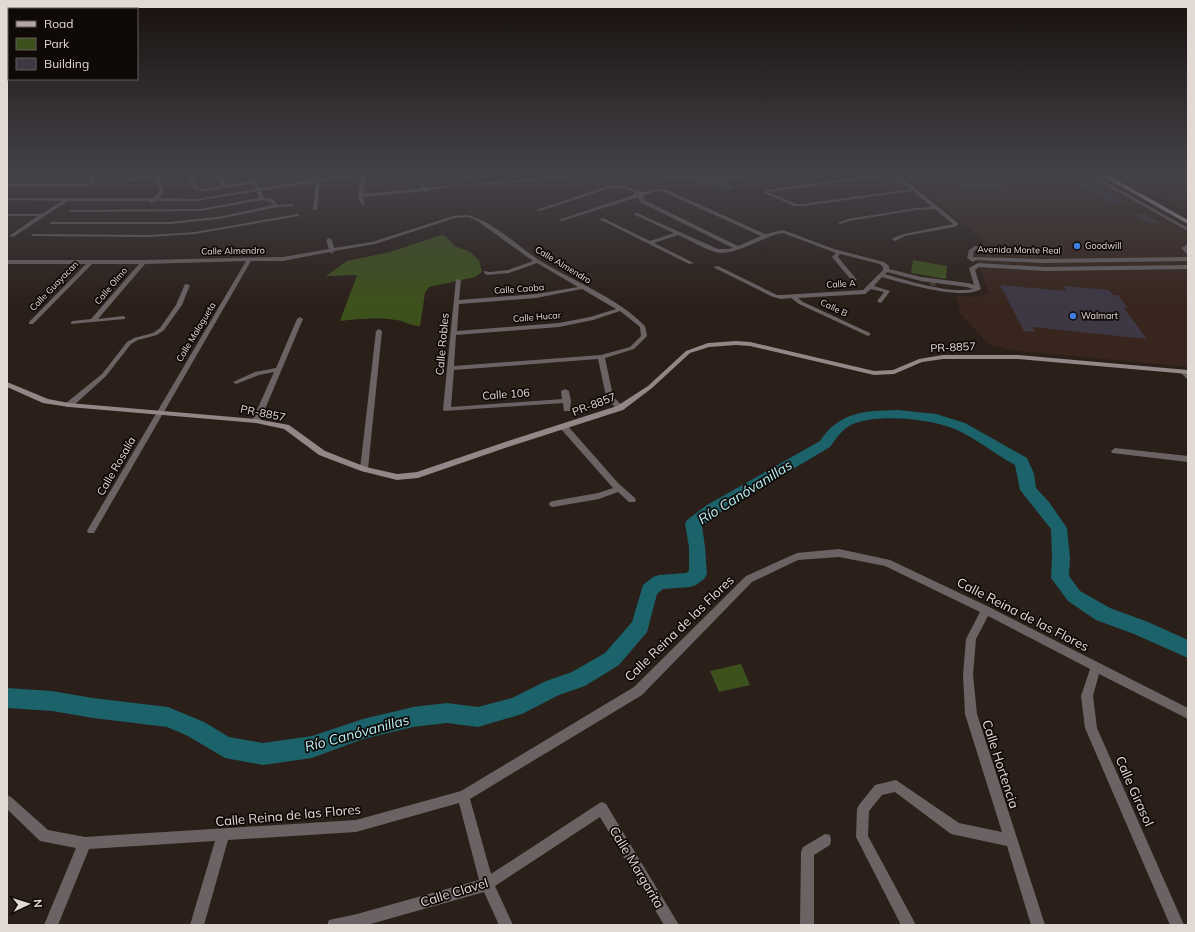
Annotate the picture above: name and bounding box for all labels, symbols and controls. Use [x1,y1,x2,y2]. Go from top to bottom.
legend [8,8,138,80]
text: Road [44,16,73,31]
text: Park [44,36,70,51]
text: Building [44,56,89,71]
place label: Goodwill [1085,240,1122,251]
marker: Goodwill [1072,241,1082,251]
street label: Avenida Monte Real [977,243,1061,256]
street label: Calle Almendro [201,244,265,257]
street label: Calle Almendro [533,244,593,286]
street label: Calle Guayacan [27,258,81,314]
street label: Calle Olmo [92,265,129,306]
street label: Calle A [826,277,856,290]
street label: Calle Caoba [493,281,544,296]
street label: Calle B [819,296,850,319]
street label: Calle Malagueta [173,300,218,364]
street label: Calle Hucar [513,309,562,324]
place label: Walmart [1081,310,1118,321]
marker: Walmart [1068,311,1078,321]
street label: Calle Robles [432,312,452,376]
street label: PR-8857 [930,339,976,355]
street label: Calle 106 [482,385,531,403]
street label: PR-8857 [570,389,618,419]
street label: PR-8857 [239,402,287,424]
street label: Calle Rosalía [94,434,138,498]
water label: Río Canóvanillas [695,456,796,528]
street label: Calle Reina de las Flores [621,572,737,684]
street label: Calle Reina de las Flores [954,574,1092,654]
water label: Río Canóvanillas [303,710,411,756]
street label: Calle Hortencia [979,718,1023,810]
street label: Calle Girasol [1112,753,1158,829]
street label: Calle Reina de las Flores [215,801,361,829]
street label: Calle Margarita [606,823,668,911]
street label: Calle Clavel [418,874,490,910]
north arrow [8,884,48,924]
text: N [31,899,45,908]

